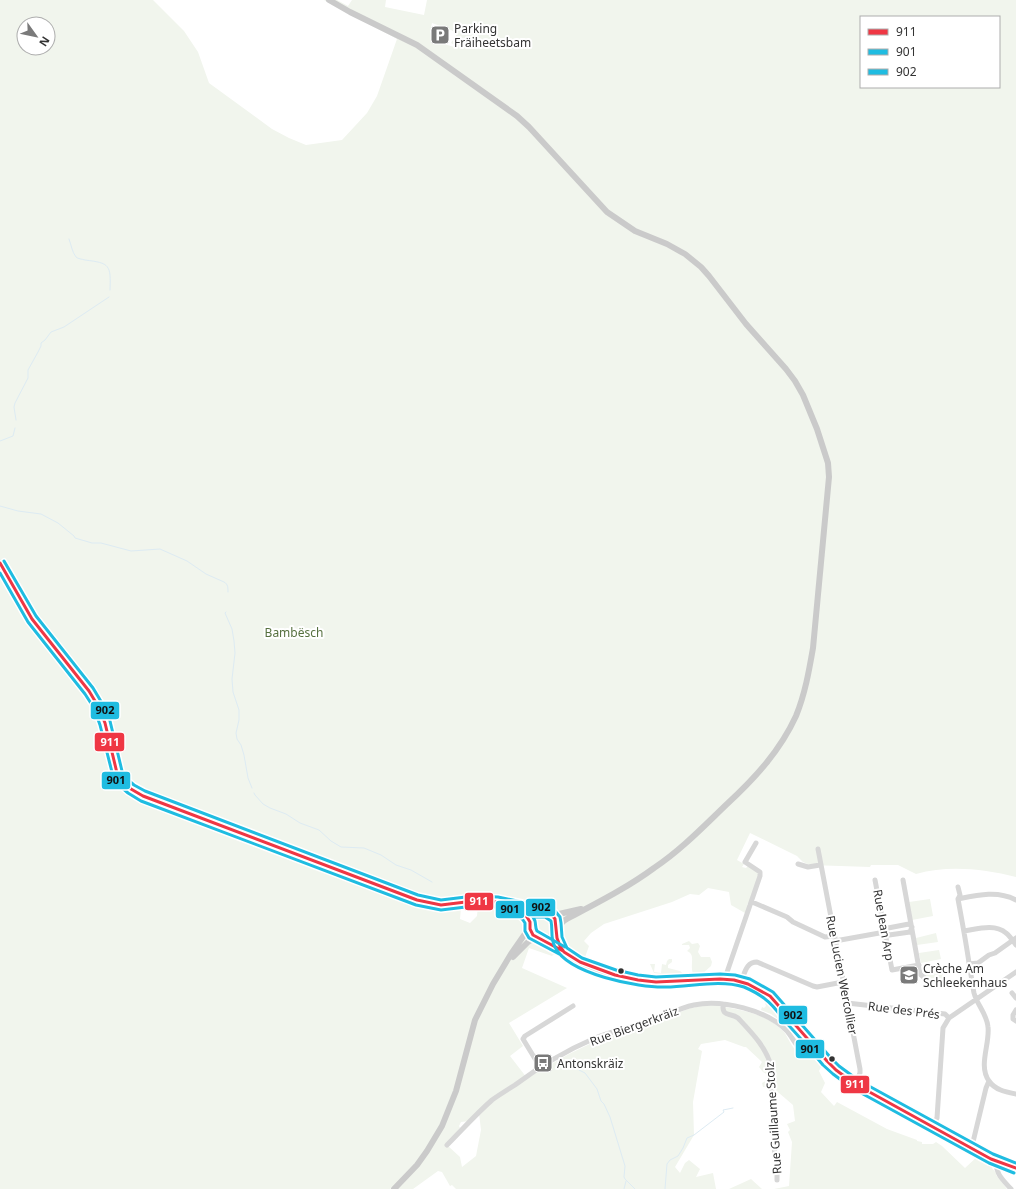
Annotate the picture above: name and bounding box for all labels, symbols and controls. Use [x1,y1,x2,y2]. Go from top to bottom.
north arrow [16,16,56,56]
legend [860,16,1000,88]
place label: Parking Fräiheetsbam [454,20,531,51]
text: 911 [896,23,917,40]
parking icon: Parking Fräiheetsbam [429,24,451,46]
text: N [36,34,54,50]
text: 901 [896,43,917,60]
text: 902 [896,63,917,80]
park label: Bambësch [265,624,323,641]
line badge: 902 [90,701,120,720]
text: 902 [96,702,114,717]
line badge: 911 [94,732,125,752]
text: 911 [101,734,119,749]
line badge: 901 [101,771,131,790]
text: 901 [107,772,125,787]
street label: Rue Jean Arp [869,888,899,962]
line badge: 911 [464,892,494,911]
text: 911 [470,893,488,908]
line badge: 902 [525,898,556,917]
text: 902 [532,899,550,914]
line badge: 901 [495,900,525,919]
text: 901 [501,901,519,916]
street label: Rue Lucien Wercollier [822,914,862,1036]
place label: Crèche Am Schleekenhaus [923,960,1008,991]
school or university icon: Crèche Am Schleekenhaus [898,964,920,986]
unlabelled marker [616,966,626,976]
street label: Rue des Prés [867,997,941,1023]
street label: Rue Biergerkräiz [587,1002,681,1050]
line badge: 902 [778,1005,808,1025]
text: 902 [784,1007,802,1022]
line badge: 901 [795,1039,825,1059]
text: 901 [801,1041,819,1056]
bus stop icon: Antonskräiz [532,1052,554,1074]
unlabelled marker [827,1054,837,1064]
place label: Antonskräiz [557,1055,624,1072]
street label: Rue Guillaume Stolz [761,1061,785,1175]
line badge: 911 [840,1075,870,1094]
text: 911 [846,1076,864,1091]

